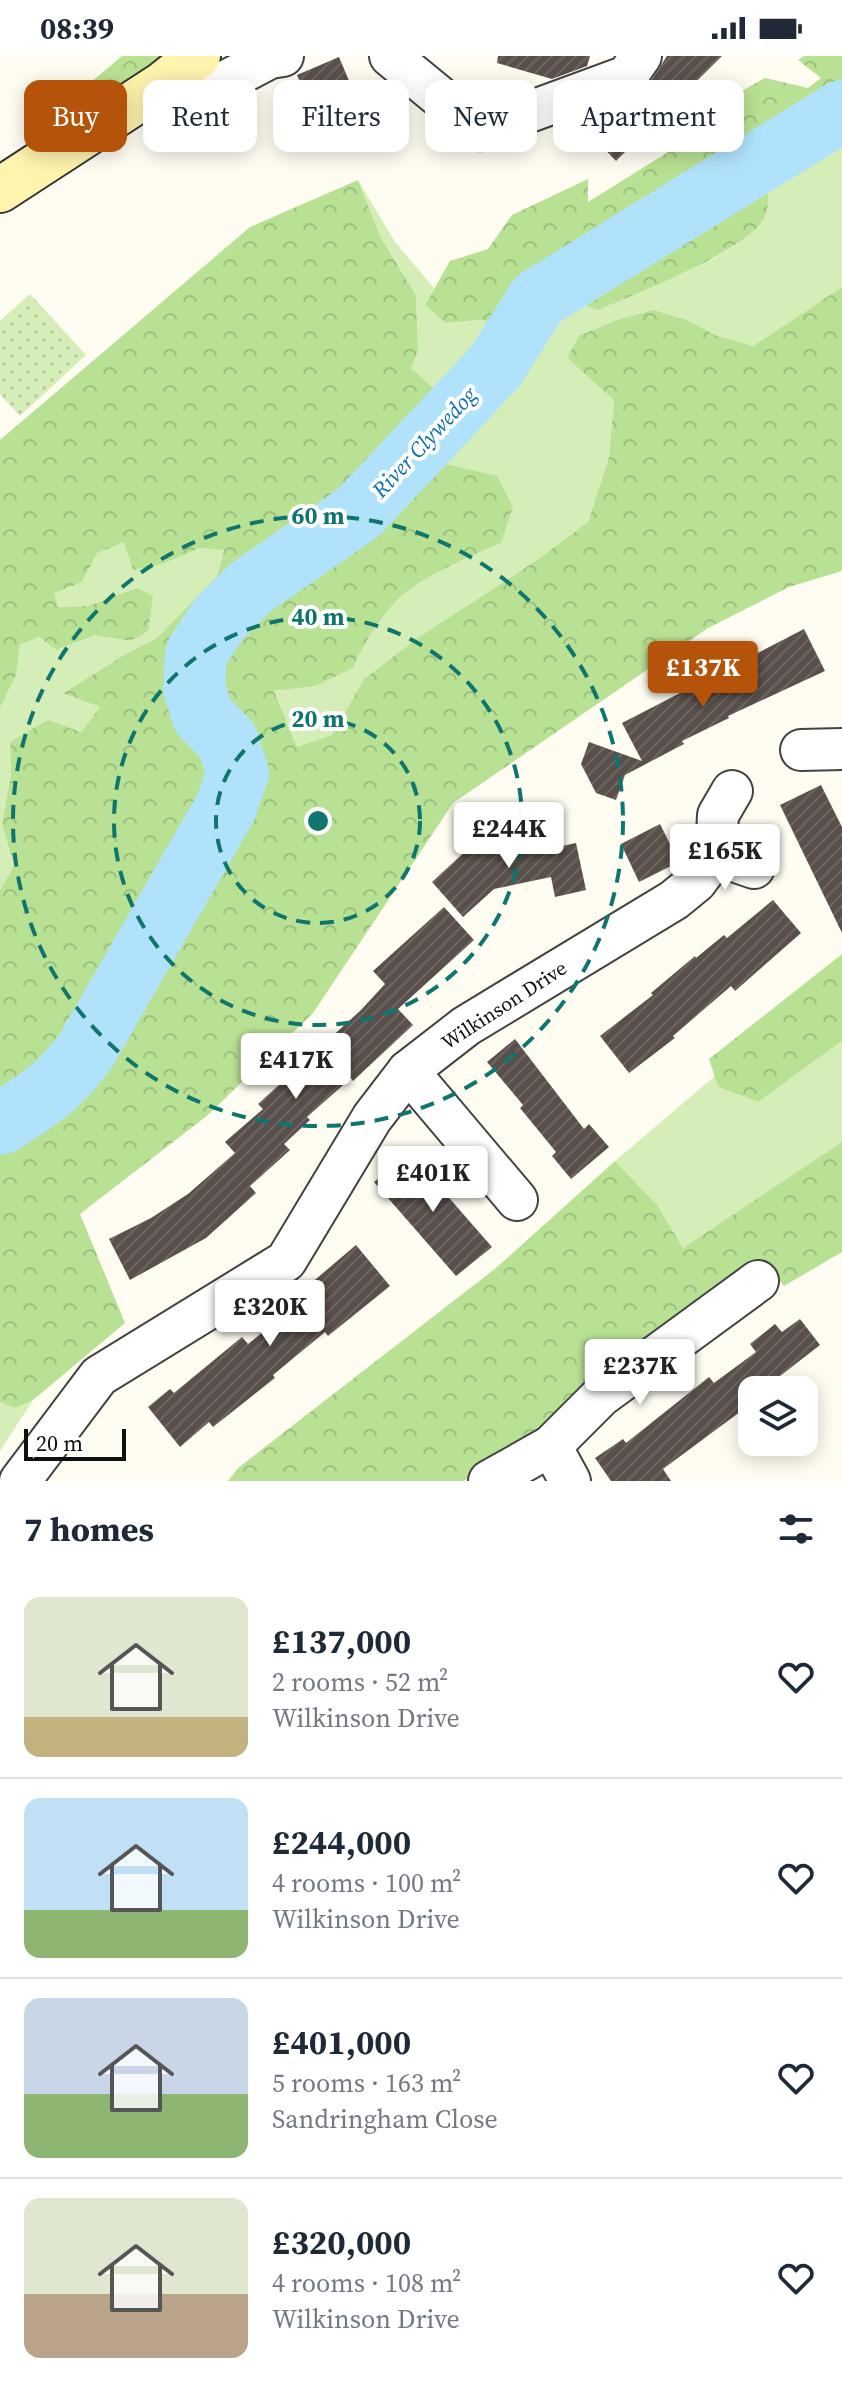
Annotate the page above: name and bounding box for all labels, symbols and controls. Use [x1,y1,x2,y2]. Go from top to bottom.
text: 08:39 [40,8,114,49]
chip: Buy [24,80,127,152]
chip: Rent [143,80,257,152]
chip: Filters [273,80,409,152]
chip: New [425,80,537,152]
chip: Apartment [553,80,744,152]
water label: River Clywedog [364,379,484,505]
text: 60 m [292,499,345,532]
text: 40 m [292,600,345,633]
pin: £137K [647,641,759,709]
text: £137K [666,649,740,685]
text: 20 m [292,702,345,735]
pin: £244K [453,802,565,870]
centre of rings [304,807,332,835]
text: £244K [472,810,546,846]
pin: £165K [669,824,781,892]
text: £165K [688,832,762,868]
street label: Wilkinson Drive [436,954,572,1056]
pin: £417K [240,1033,352,1101]
text: £417K [259,1041,333,1077]
pin: £401K [377,1146,489,1214]
text: £401K [396,1154,470,1190]
pin: £320K [214,1280,326,1348]
text: £320K [233,1288,307,1324]
pin: £237K [584,1339,696,1407]
text: £237K [603,1347,677,1383]
map controls [738,1376,818,1456]
button: layers [738,1376,818,1456]
scale bar [24,1425,126,1461]
text: 20 m [36,1428,83,1458]
text: 7 homes [24,1506,154,1552]
icon: filters [774,1507,818,1551]
text: £137,000 [272,1618,411,1664]
icon: home [88,1629,184,1725]
icon: heart [774,1655,818,1699]
text: 2 rooms · 52 m² [272,1664,448,1700]
text: Wilkinson Drive [272,1700,460,1736]
text: £244,000 [272,1819,411,1865]
icon: home [88,1830,184,1926]
icon: heart [774,1856,818,1900]
text: 4 rooms · 100 m² [272,1865,461,1901]
text: Wilkinson Drive [272,1901,460,1937]
text: £401,000 [272,2019,411,2065]
icon: home [88,2030,184,2126]
icon: heart [774,2056,818,2100]
text: 5 rooms · 163 m² [272,2065,461,2101]
text: Sandringham Close [272,2101,498,2137]
text: £320,000 [272,2219,411,2265]
icon: home [88,2230,184,2326]
icon: heart [774,2256,818,2300]
text: 4 rooms · 108 m² [272,2265,461,2301]
text: Wilkinson Drive [272,2301,460,2337]

